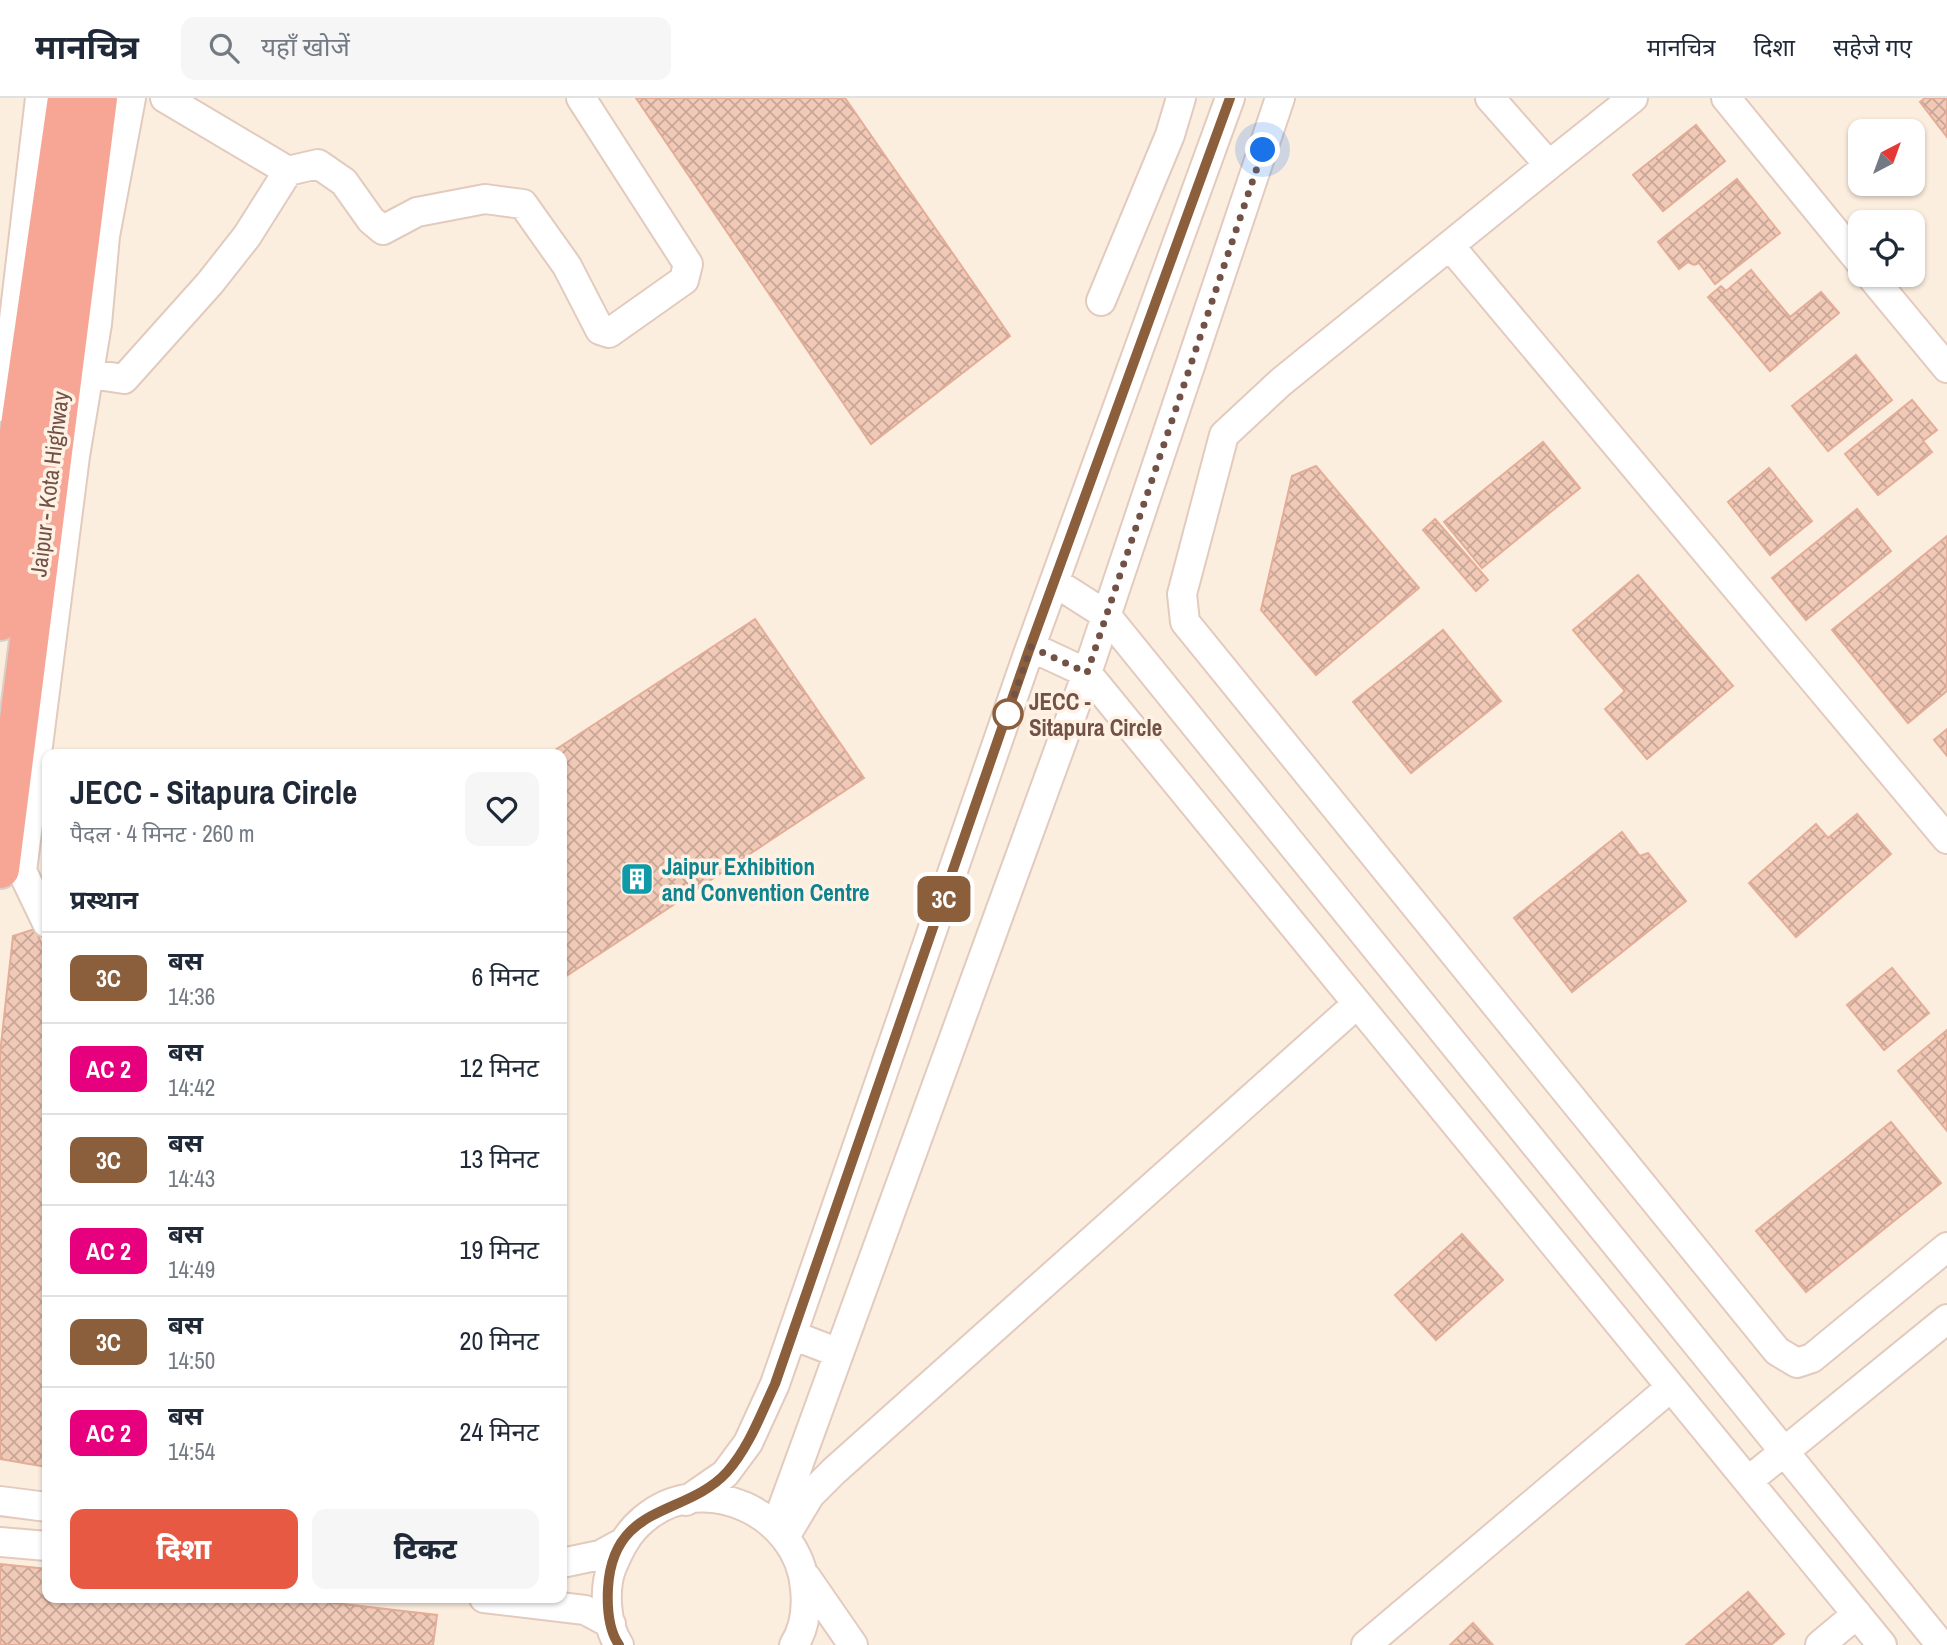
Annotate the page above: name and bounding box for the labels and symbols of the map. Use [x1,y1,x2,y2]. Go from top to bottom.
north arrow [1848,119,1925,196]
your location [1245,132,1280,167]
street label: Jaipur - Kota Highway [22,389,76,578]
place label: JECC - Sitapura Circle [1029,686,1162,743]
marker: JECC - Sitapura Circle [993,699,1023,729]
place label: Jaipur Exhibition and Convention Centre [662,851,869,908]
building icon: Jaipur Exhibition and Convention Centre [618,860,656,898]
line badge: 3C [912,876,976,922]

